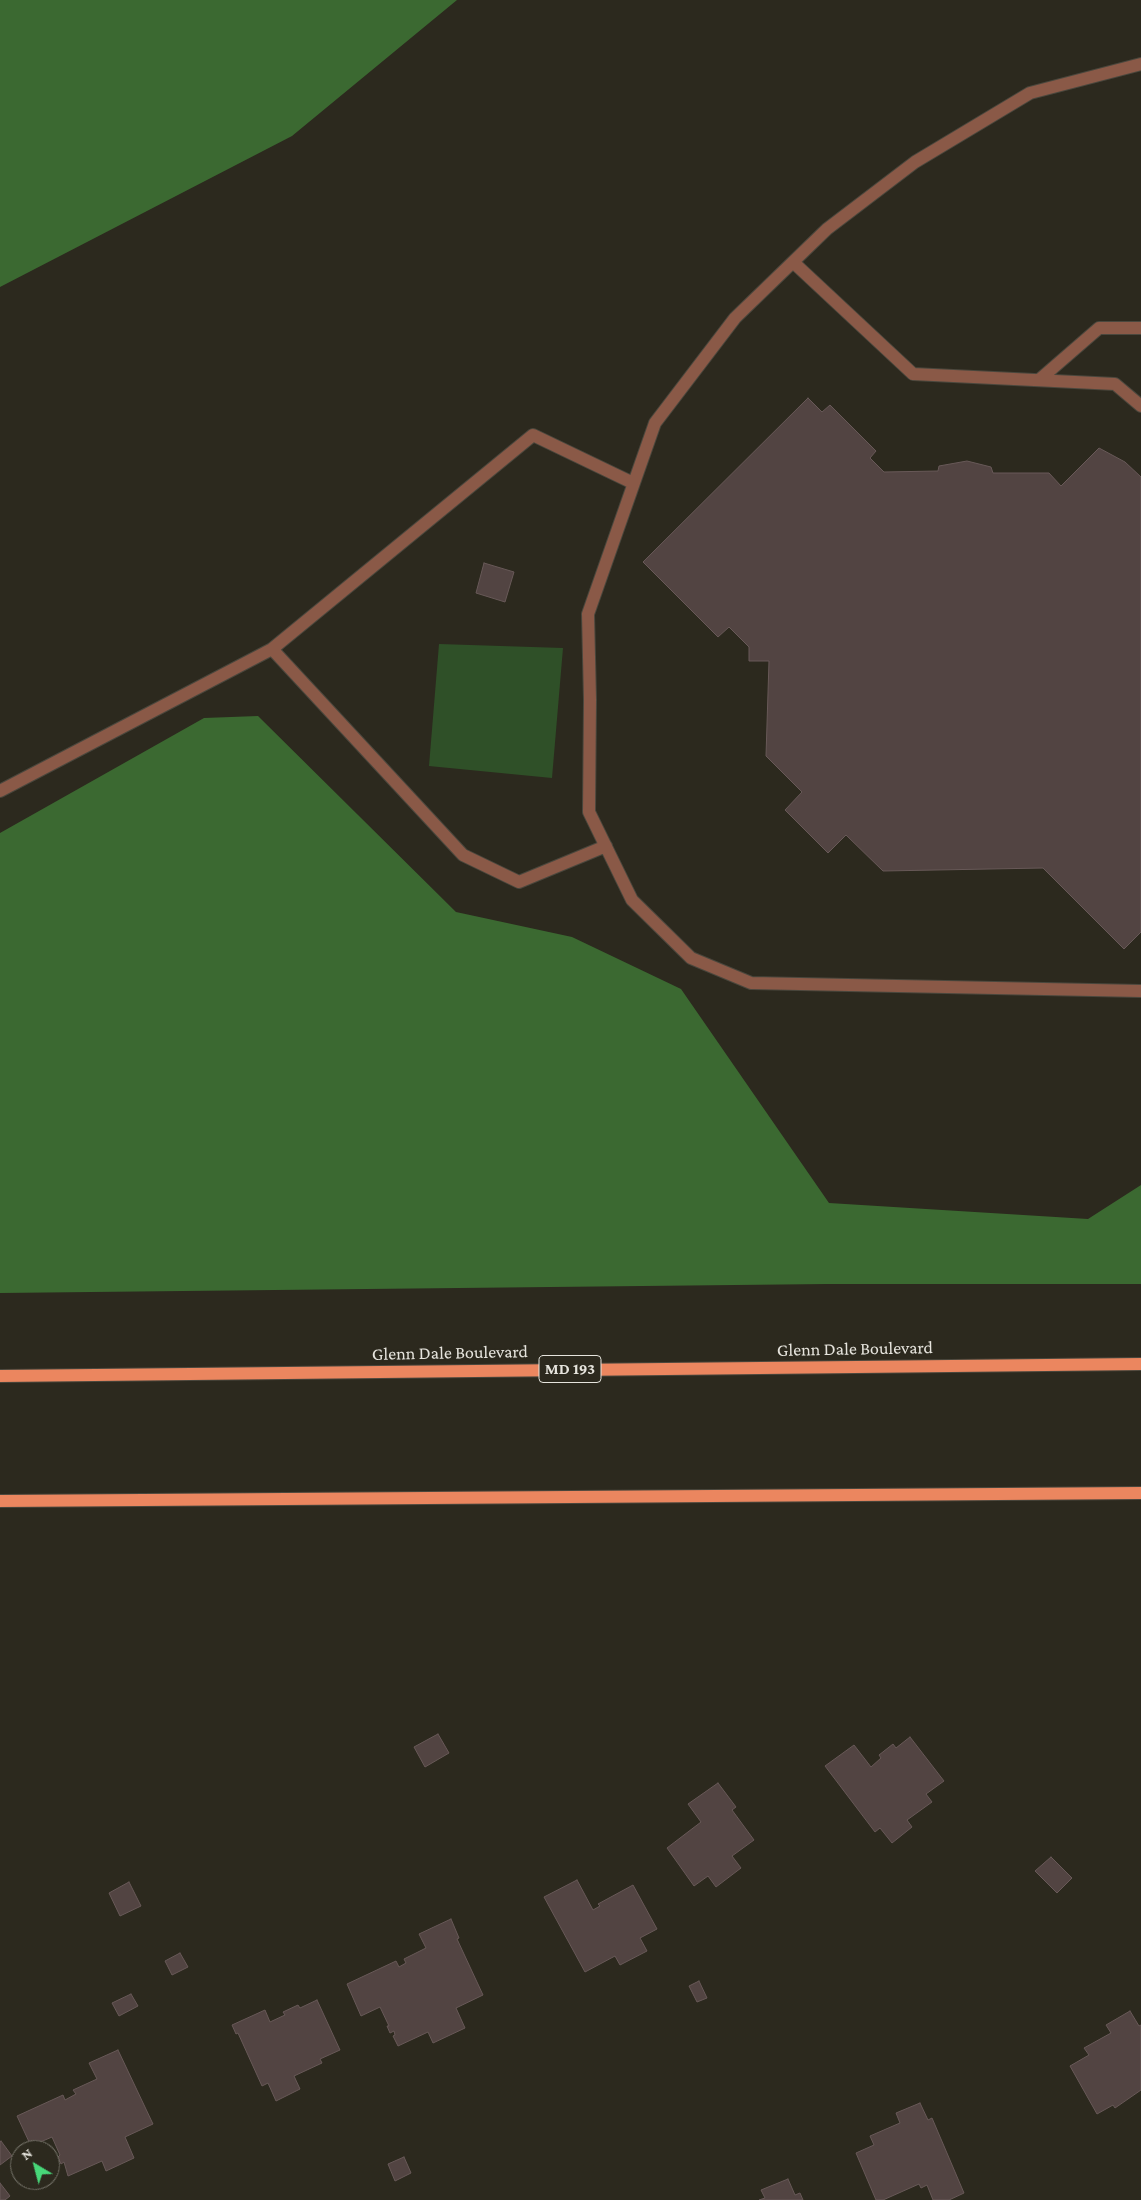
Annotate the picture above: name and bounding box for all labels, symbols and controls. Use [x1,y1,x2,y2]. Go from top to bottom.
street label: Glenn Dale Boulevard [777,1337,933,1361]
street label: Glenn Dale Boulevard [372,1341,528,1365]
road number: MD 193 [539,1356,601,1382]
north arrow [10,2140,60,2190]
text: N [18,2145,35,2163]

